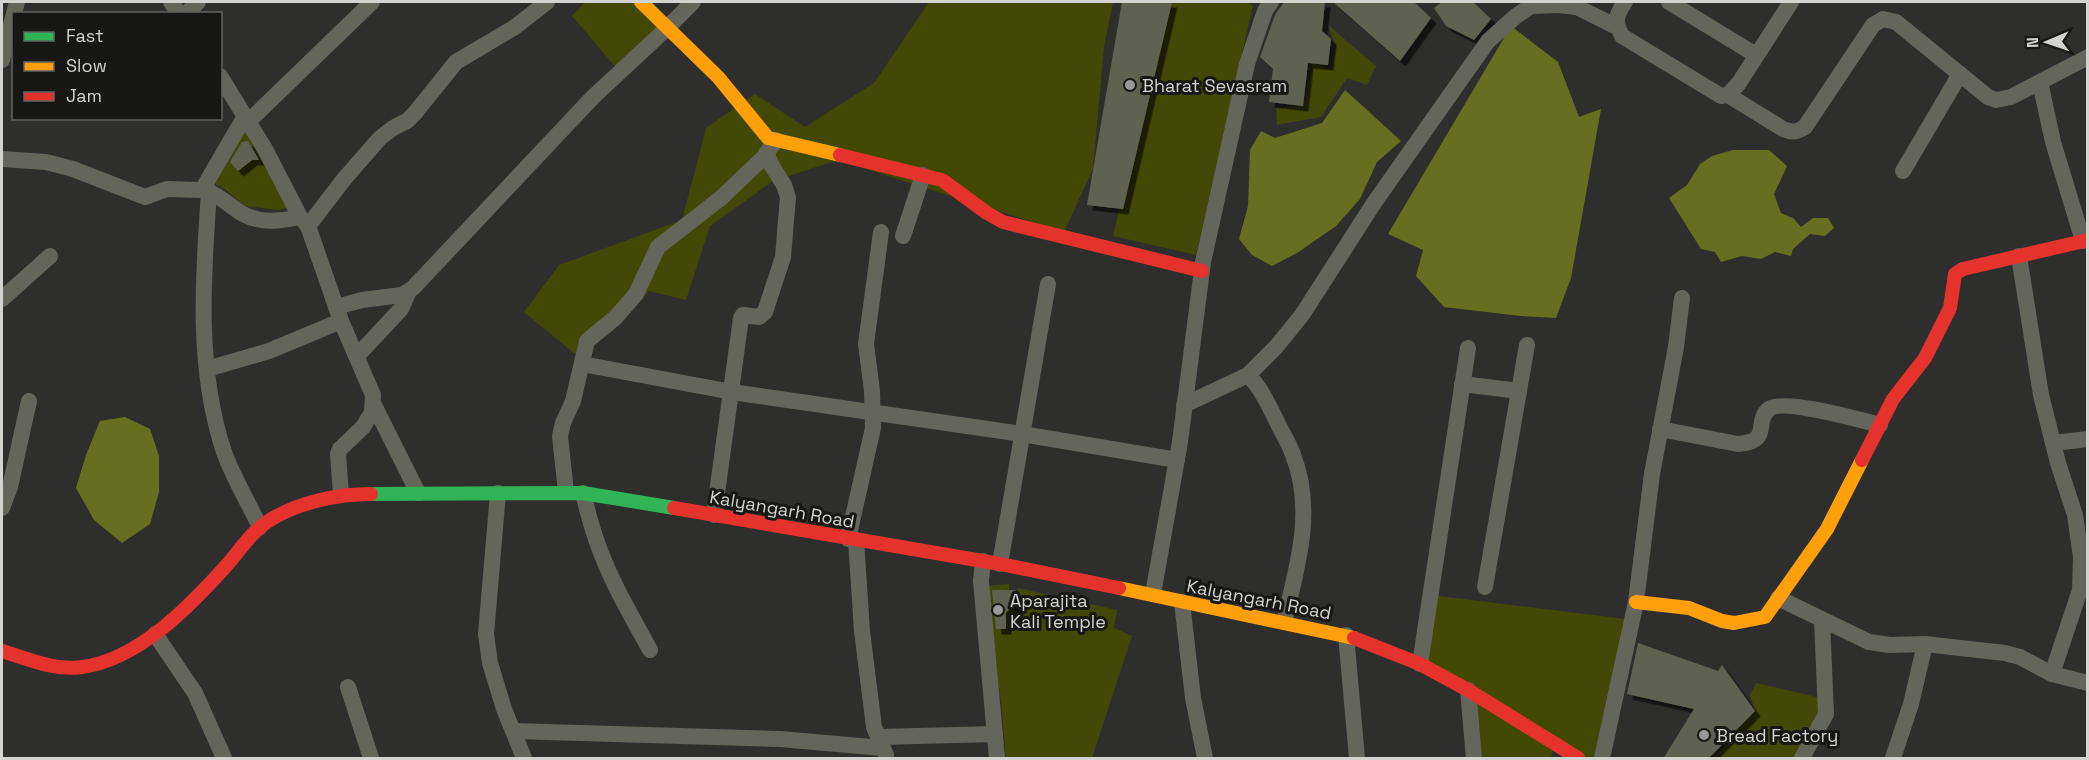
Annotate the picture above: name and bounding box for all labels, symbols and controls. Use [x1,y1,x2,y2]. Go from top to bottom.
legend [12,12,222,120]
north arrow [2017,12,2077,72]
text: Fast [66,24,103,47]
text: N [2022,37,2043,48]
text: Slow [66,54,107,77]
place label: Bharat Sevasram [1142,74,1287,97]
marker: Bharat Sevasram [1123,78,1137,92]
text: Jam [66,84,102,107]
street label: Kalyangarh Road [708,485,856,533]
street label: Kalyangarh Road [1185,574,1333,624]
place label: Aparajita Kali Temple [1010,589,1106,633]
marker: Aparajita Kali Temple [991,603,1005,617]
place label: Bread Factory [1716,724,1838,747]
marker: Bread Factory [1697,728,1711,742]

